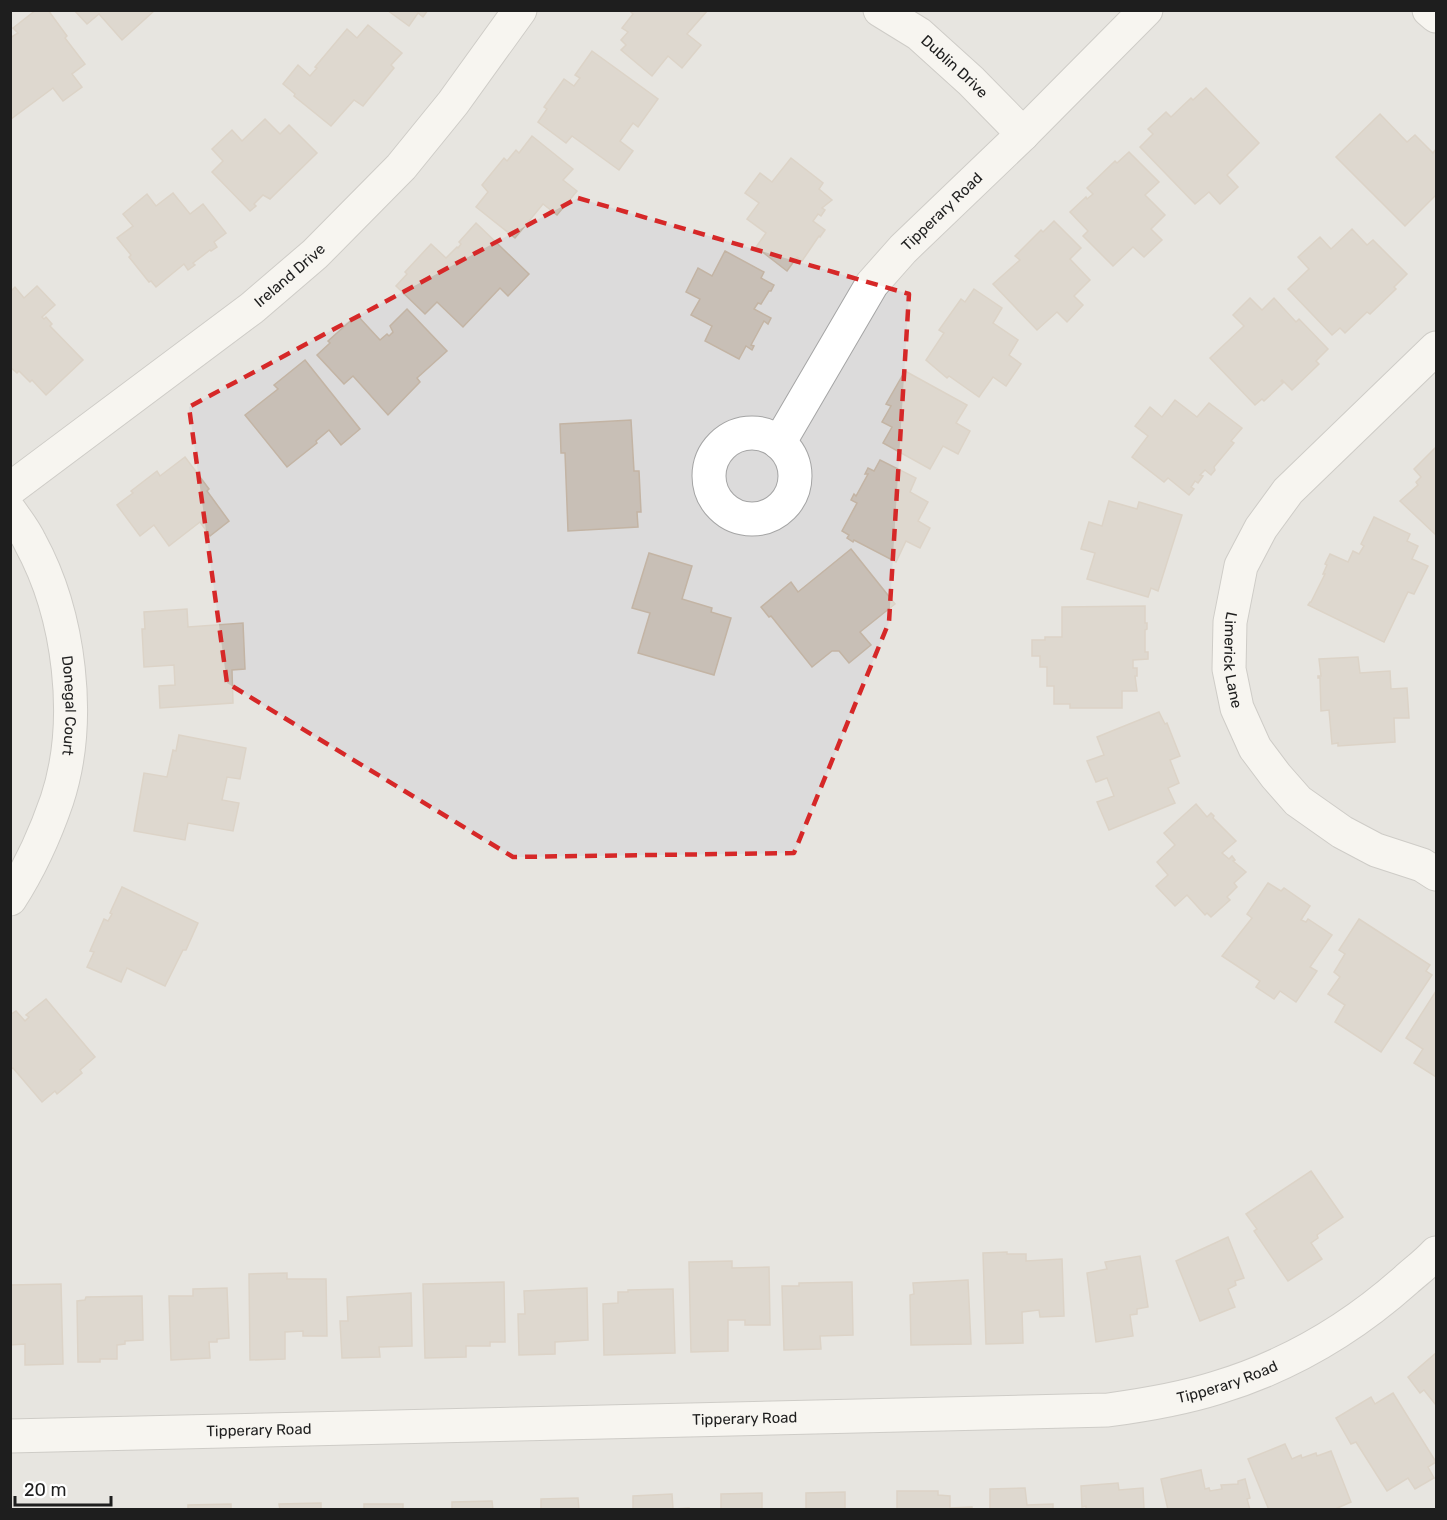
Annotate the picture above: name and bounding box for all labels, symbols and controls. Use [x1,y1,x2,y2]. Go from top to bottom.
street label: Dublin Drive [917,31,992,102]
street label: Tipperary Road [898,169,986,255]
street label: Ireland Drive [251,240,329,311]
street label: Limerick Lane [1220,610,1246,710]
street label: Donegal Court [58,654,80,757]
street label: Tipperary Road [1175,1357,1280,1407]
street label: Tipperary Road [692,1408,798,1429]
street label: Tipperary Road [206,1420,312,1440]
scale bar [15,1469,111,1507]
text: 20 m [24,1479,66,1501]

